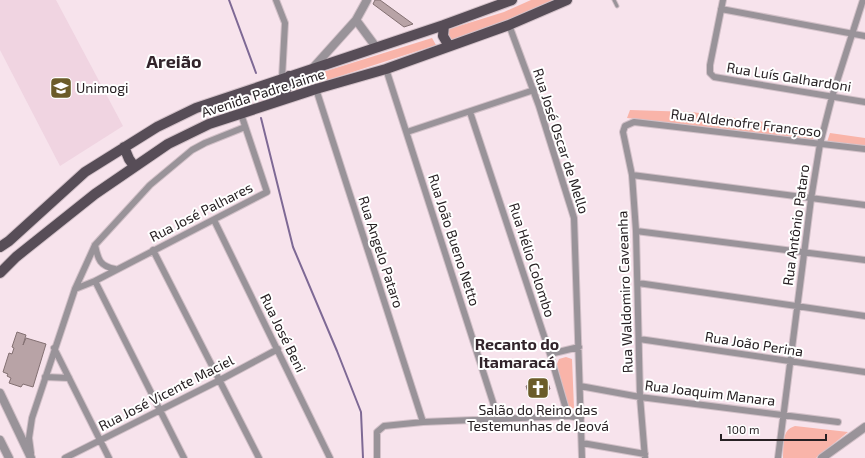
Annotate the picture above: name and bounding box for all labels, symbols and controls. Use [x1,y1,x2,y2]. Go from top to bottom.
district label: Areião [146,50,202,72]
street label: Rua Luís Galhardoni [726,58,853,95]
street label: Avenida Padre Jaime [199,64,327,121]
street label: Rua José Oscar de Mello [530,66,593,216]
school or university icon: Unimogi [48,75,74,101]
place label: Unimogi [76,79,128,96]
street label: Rua Aldenofre Françoso [670,105,822,141]
street label: Rua Antônio Pataro [779,163,812,287]
street label: Rua João Bueno Netto [425,172,484,308]
street label: Rua José Palhares [146,178,255,245]
street label: Rua Angelo Pataro [355,194,408,310]
street label: Rua Hélio Colombo [506,201,559,319]
street label: Rua Waldomiro Caveanha [613,210,636,374]
street label: Rua José Beni [257,291,310,375]
street label: Rua João Perina [704,327,804,360]
district label: Recanto do Itamaracá [475,334,559,371]
street label: Rua José Vicente Maciel [95,351,237,434]
church icon: Salão do Reino das Testemunhas de Jeová [525,375,551,401]
street label: Rua Joaquim Manara [644,376,776,409]
place label: Salão do Reino das Testemunhas de Jeová [467,401,609,434]
scale bar [721,416,826,442]
text: 100 m [727,422,759,436]

